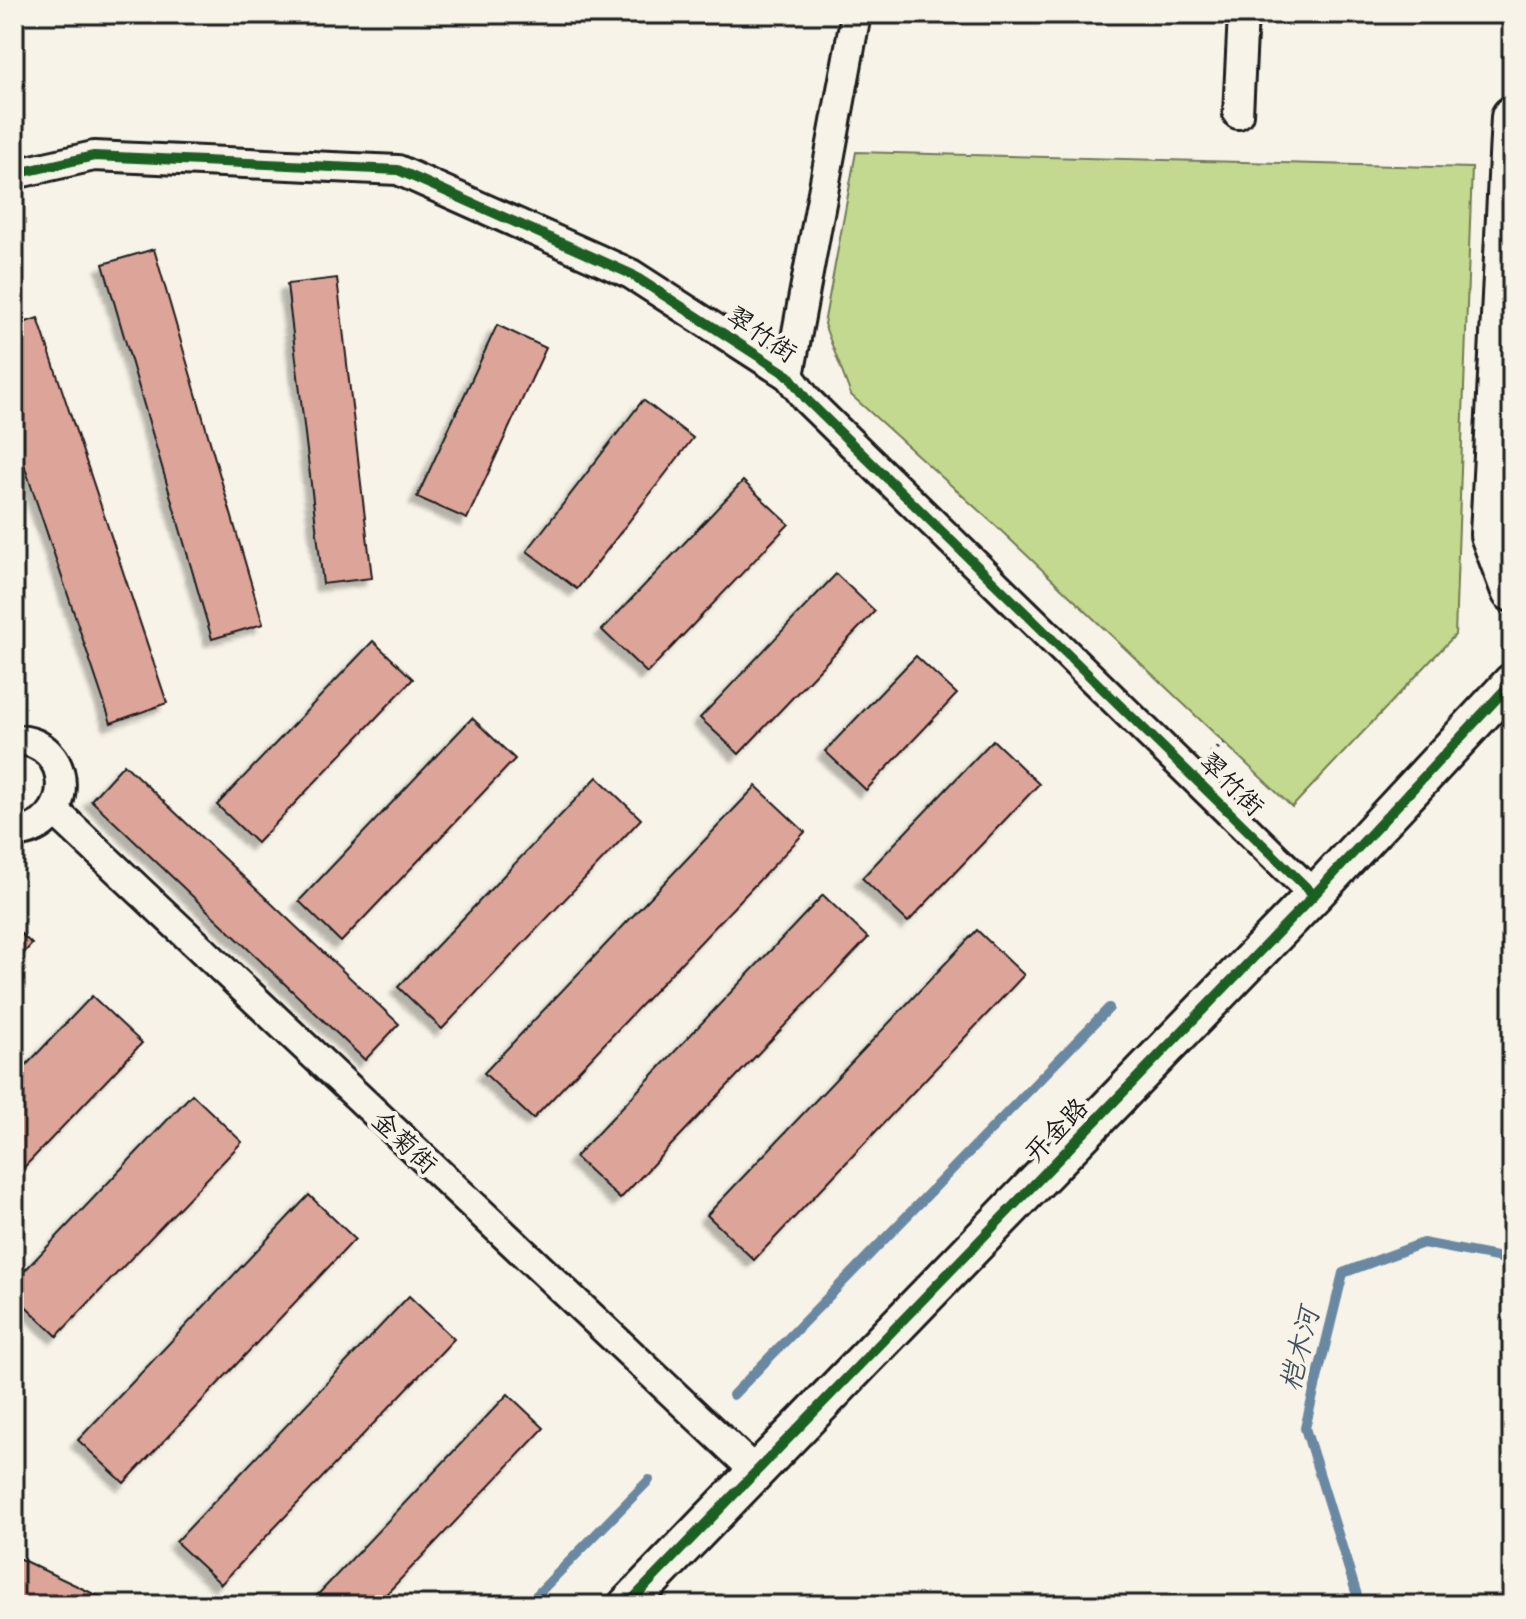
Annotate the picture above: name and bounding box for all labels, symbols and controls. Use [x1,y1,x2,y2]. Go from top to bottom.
street label: 翠竹街 [717,299,803,374]
street label: 翠竹街 [1189,745,1271,827]
street label: 开金路 [1017,1091,1099,1173]
street label: 金菊街 [361,1104,444,1185]
water label: 桤木河 [1272,1300,1333,1396]

